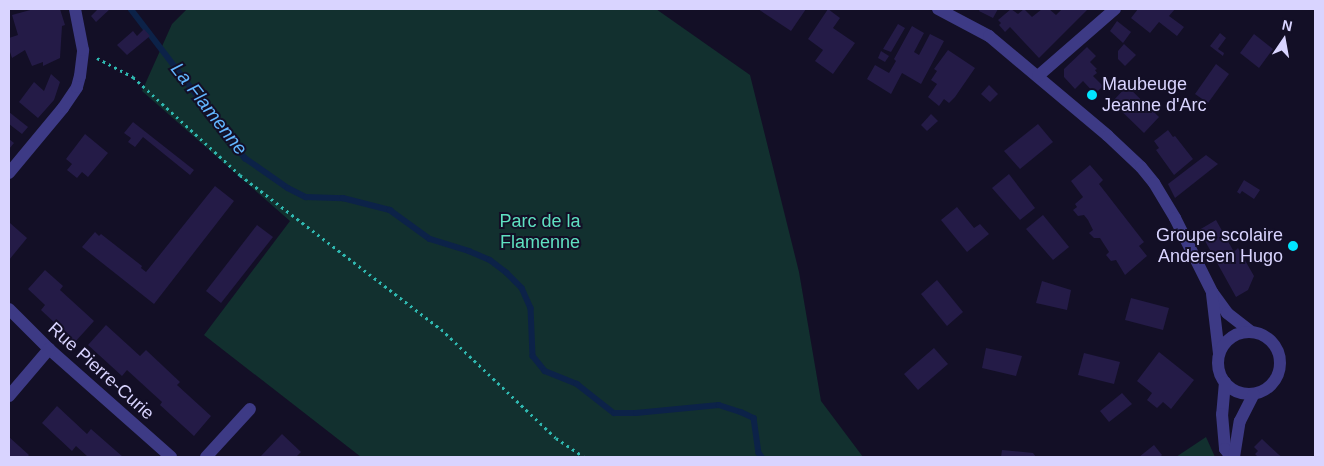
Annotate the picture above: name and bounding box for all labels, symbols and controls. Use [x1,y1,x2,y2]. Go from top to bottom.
north arrow [1259,15,1309,65]
text: N [1281,16,1294,34]
water label: La Flamenne [166,58,252,160]
place label: Maubeuge Jeanne d'Arc [1102,74,1207,116]
marker: Maubeuge Jeanne d'Arc [1086,89,1098,101]
park label: Parc de la Flamenne [499,211,581,253]
place label: Groupe scolaire Andersen Hugo [1156,225,1283,268]
marker: Groupe scolaire Andersen Hugo [1287,240,1299,252]
street label: Rue Pierre-Curie [44,318,158,424]

